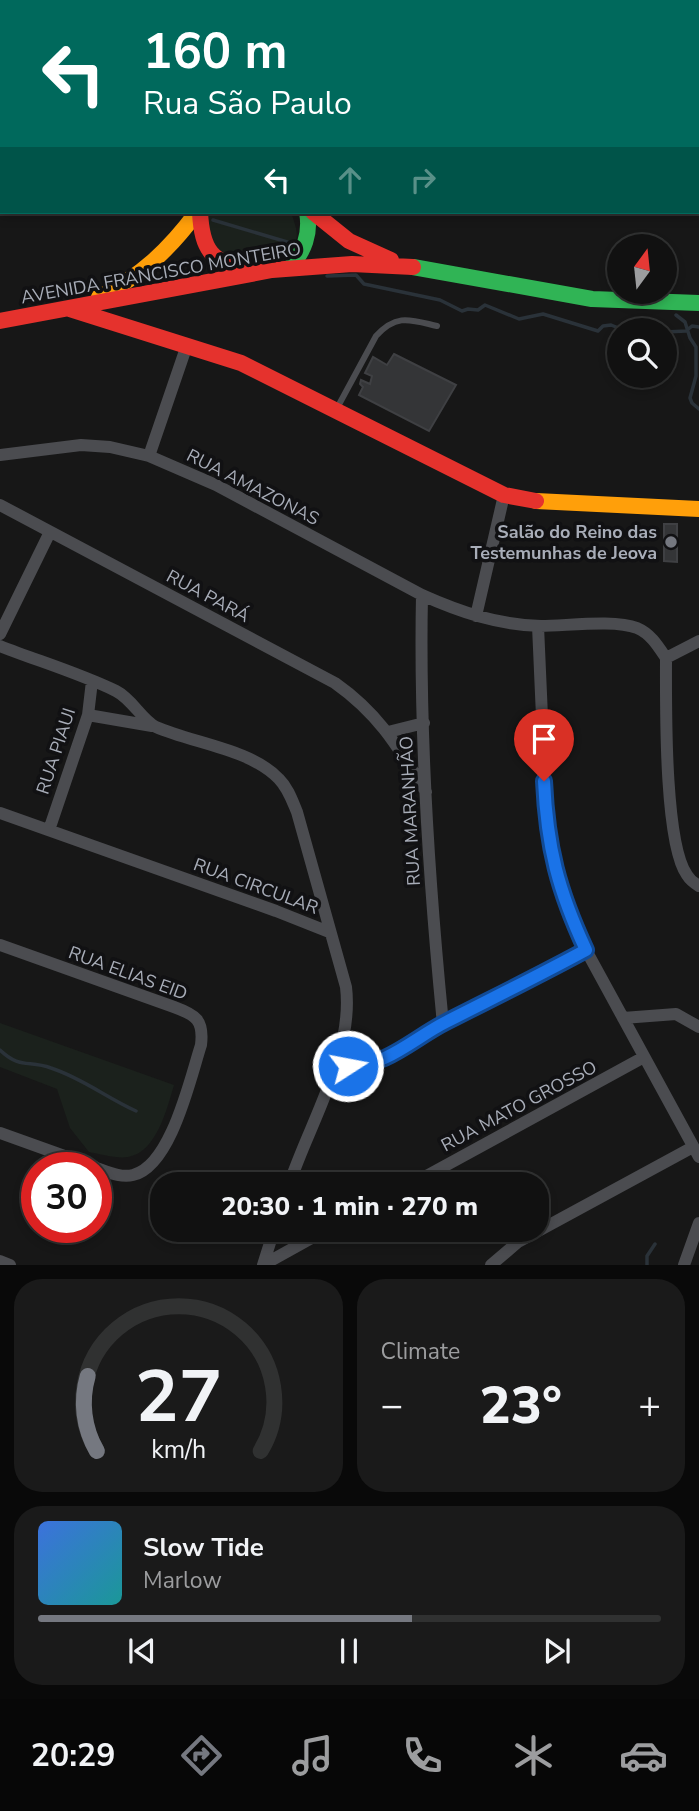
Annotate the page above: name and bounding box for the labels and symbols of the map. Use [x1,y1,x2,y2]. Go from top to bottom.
north arrow [607,234,677,304]
street label: AVENIDA FRANCISCO MONTEIRO [19,237,303,309]
street label: RUA AMAZONAS [183,443,323,531]
place label: Salão do Reino das Testemunhas de Jeova [471,520,657,565]
marker: Salão do Reino das Testemunhas de Jeova [663,534,679,550]
street label: RUA PARÁ [162,564,254,628]
street label: RUA PIAUI [31,705,81,797]
pin [514,709,574,781]
street label: RUA MARANHÃO [394,735,426,887]
street label: RUA CIRCULAR [190,852,322,920]
street label: RUA ELIAS EID [65,940,191,1006]
position arrow [311,1029,385,1103]
street label: RUA MATO GROSSO [437,1055,601,1157]
speed limit sign: 30 [21,1152,112,1243]

